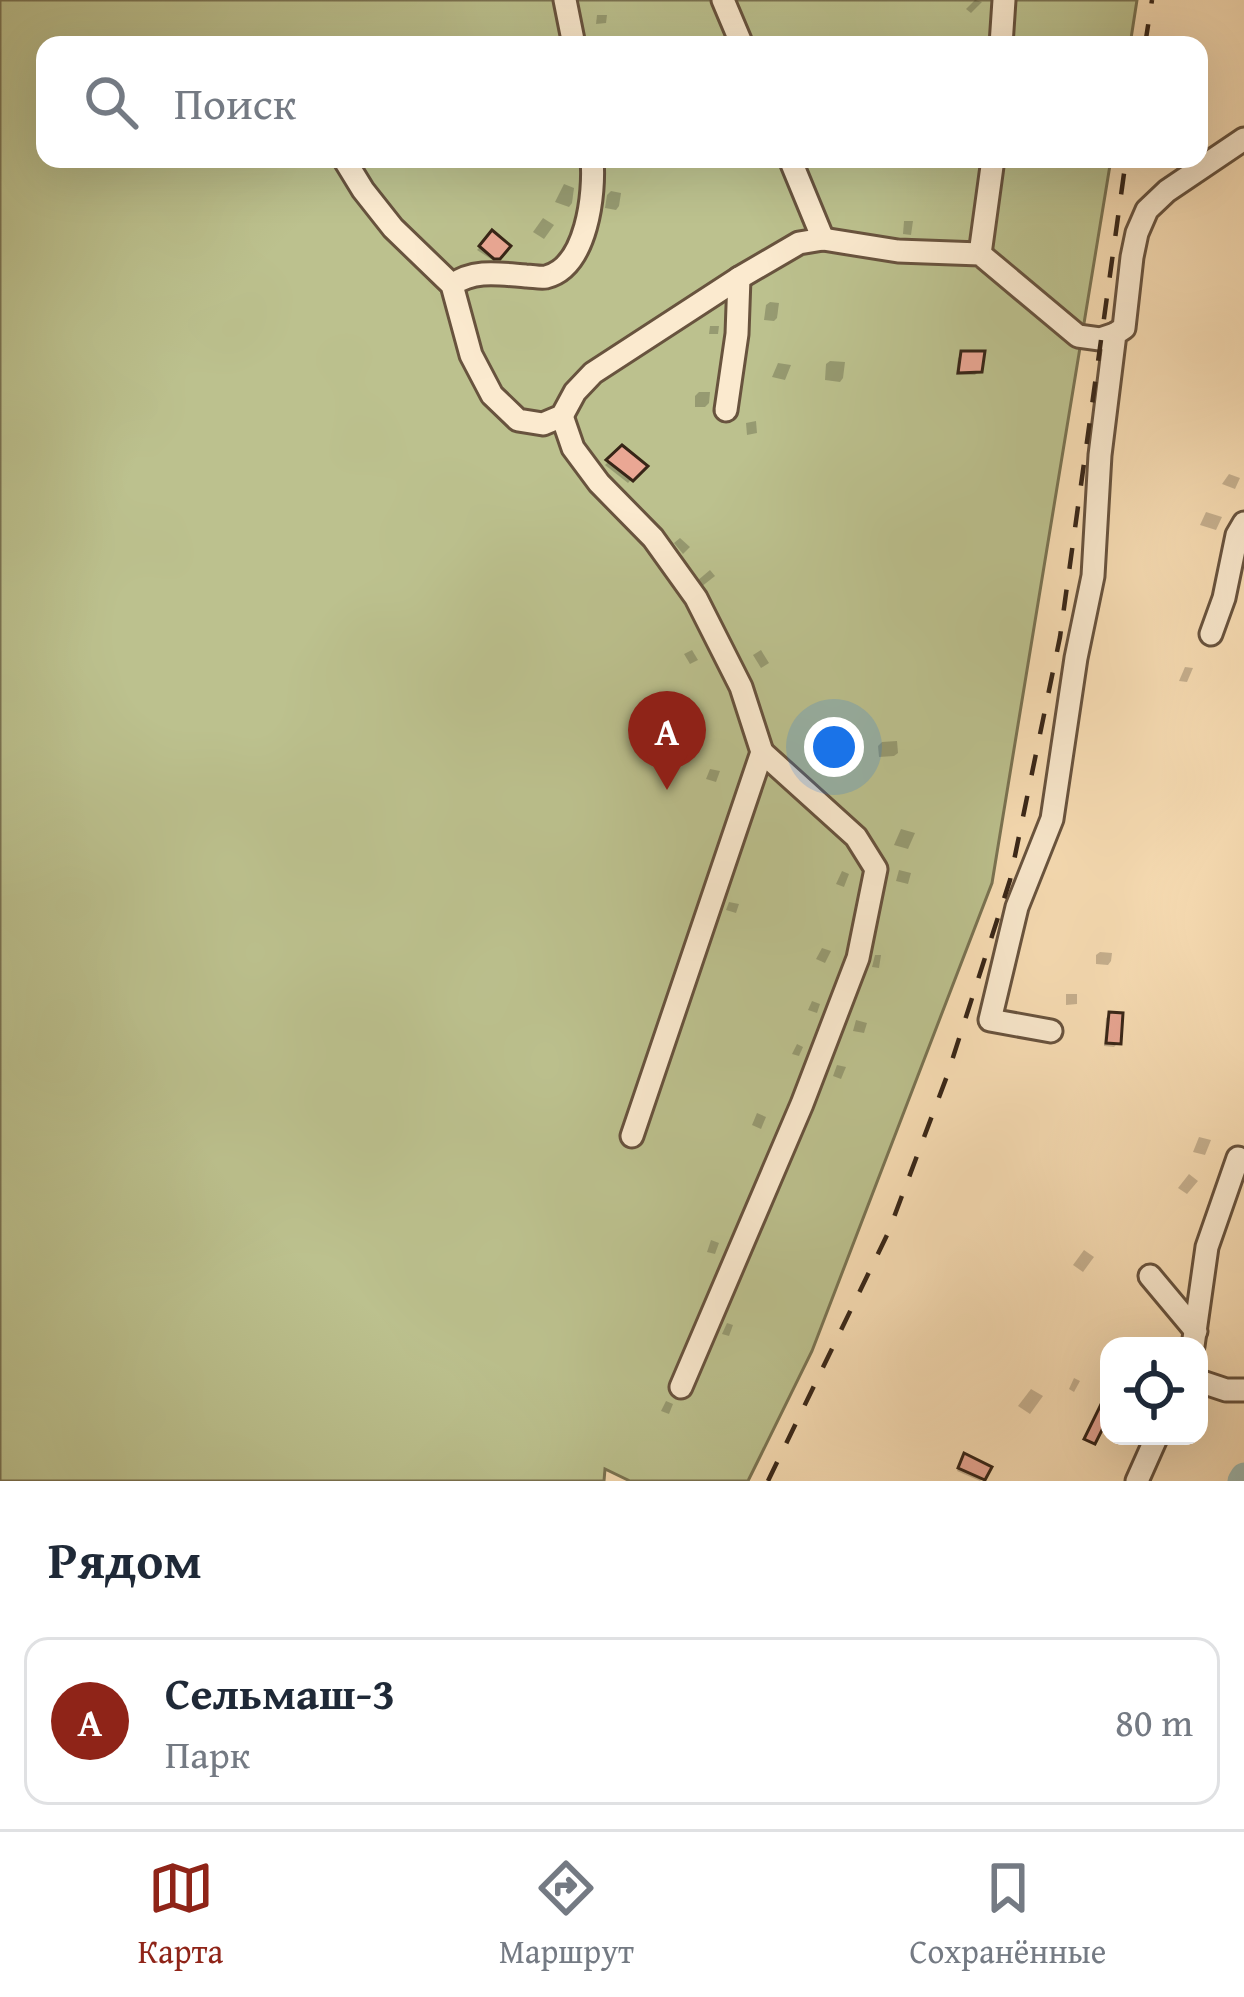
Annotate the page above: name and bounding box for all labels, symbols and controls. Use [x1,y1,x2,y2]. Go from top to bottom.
search box [36,36,1208,168]
icon: search [78,69,144,135]
text: Поиск [174,70,296,135]
pin: A [628,691,706,790]
your location [804,717,864,777]
map controls [1100,1337,1208,1445]
button: locate [1100,1337,1208,1445]
text: Рядом [48,1522,202,1597]
text: Сельмаш-3 [165,1660,395,1725]
text: A [78,1693,102,1750]
text: 80 m [1115,1693,1193,1750]
text: Парк [165,1725,250,1782]
tab: Карта [138,1855,223,1975]
tab: Маршрут [499,1855,634,1975]
tab: Сохранённые [910,1855,1106,1975]

